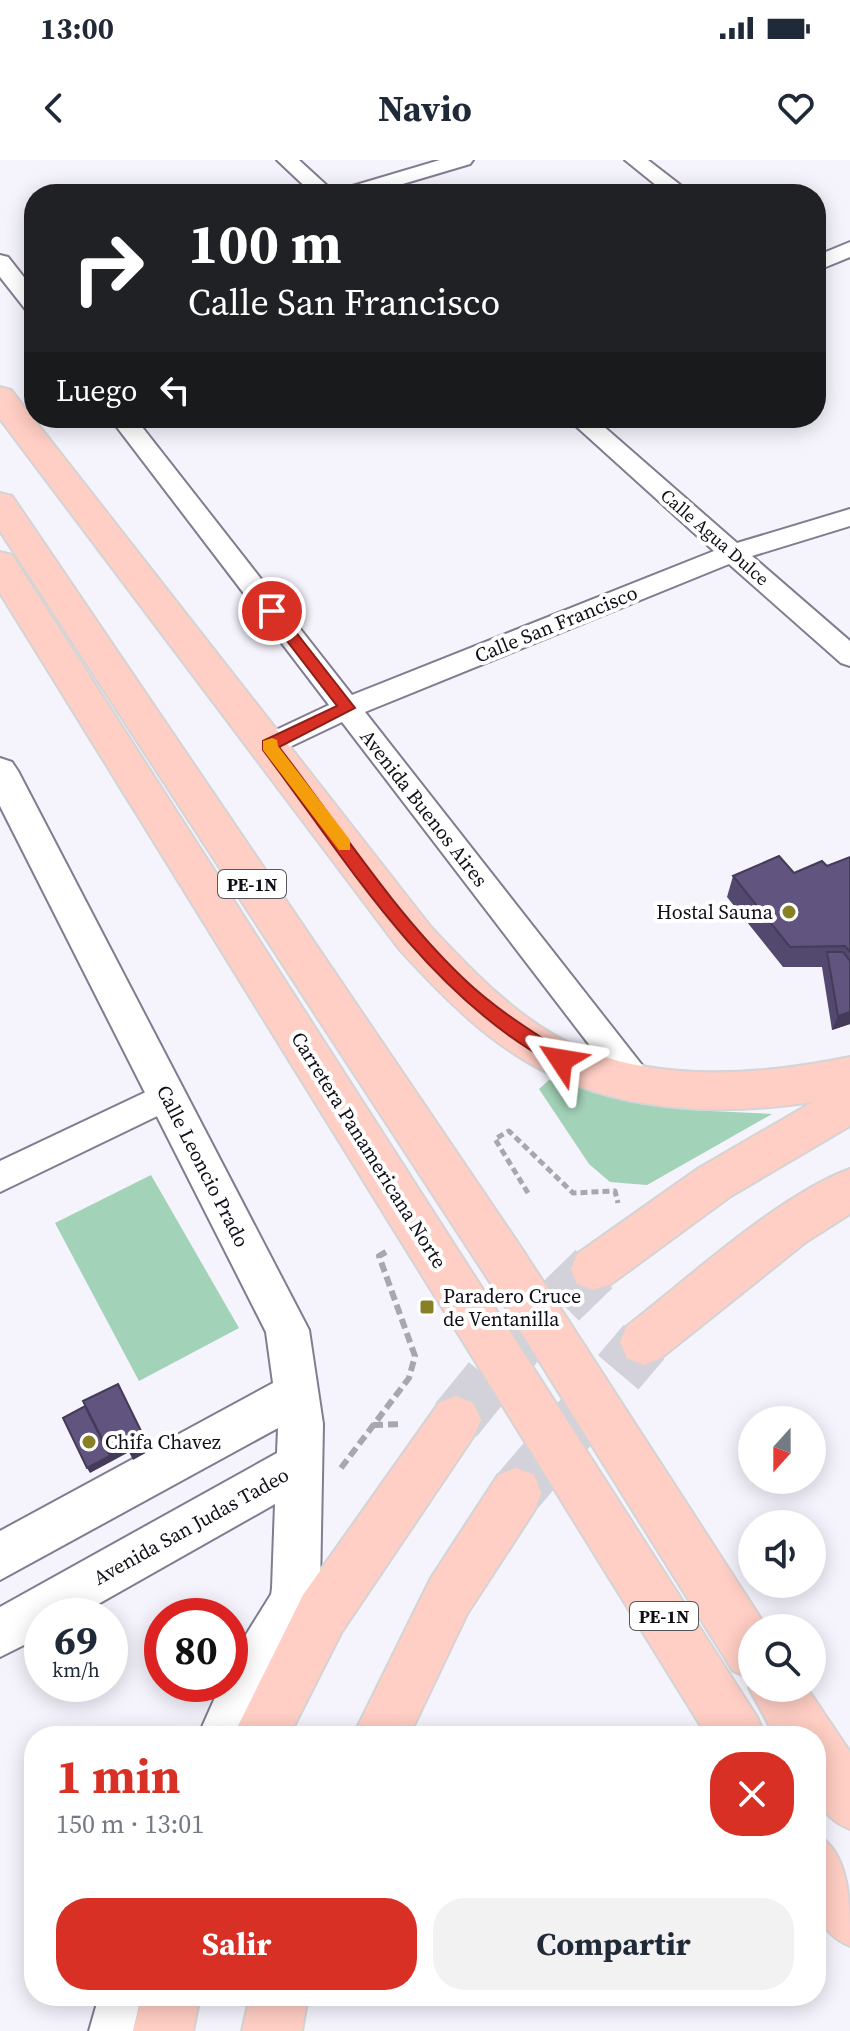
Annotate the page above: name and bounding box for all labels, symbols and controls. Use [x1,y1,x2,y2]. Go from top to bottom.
text: 13:00 [40,8,114,49]
text: Navio [378,84,472,133]
icon: back [32,86,76,130]
icon: heart [774,86,818,130]
text: 100 m [188,205,342,282]
icon: right [56,216,160,320]
text: Calle San Francisco [188,278,500,327]
icon: left [153,368,197,412]
text: Luego [56,370,137,411]
street label: Calle Agua Dulce [655,483,775,591]
pin [238,577,306,645]
street label: Calle San Francisco [470,579,642,669]
icon: arrive [250,589,294,633]
street label: Avenida Buenos Aires [354,723,494,893]
road number: PE-1N [218,870,286,898]
place label: Hostal Sauna [656,898,774,926]
marker: Hostal Sauna [780,903,798,921]
position arrow [519,1018,603,1102]
street label: Carretera Panamericana Norte [285,1026,453,1274]
street label: Calle Leoncio Prado [150,1080,256,1252]
place label: Paradero Cruce de Ventanilla [443,1282,581,1333]
marker: Paradero Cruce de Ventanilla [418,1298,436,1316]
north arrow [738,1406,826,1494]
map controls [738,1406,826,1702]
place label: Chifa Chavez [105,1428,221,1456]
marker: Chifa Chavez [80,1433,98,1451]
street label: Avenida San Judas Tadeo [88,1460,294,1592]
button: sound [738,1510,826,1598]
speed limit sign: 80 [144,1598,248,1702]
road number: PE-1N [630,1602,698,1630]
text: 69 [54,1613,98,1667]
button: search [738,1614,826,1702]
text: km/h [52,1656,100,1684]
text: 1 min [56,1743,181,1809]
button: close [710,1752,794,1836]
text: 150 m · 13:01 [56,1806,204,1842]
button: Salir [56,1898,417,1990]
button: Compartir [433,1898,794,1990]

